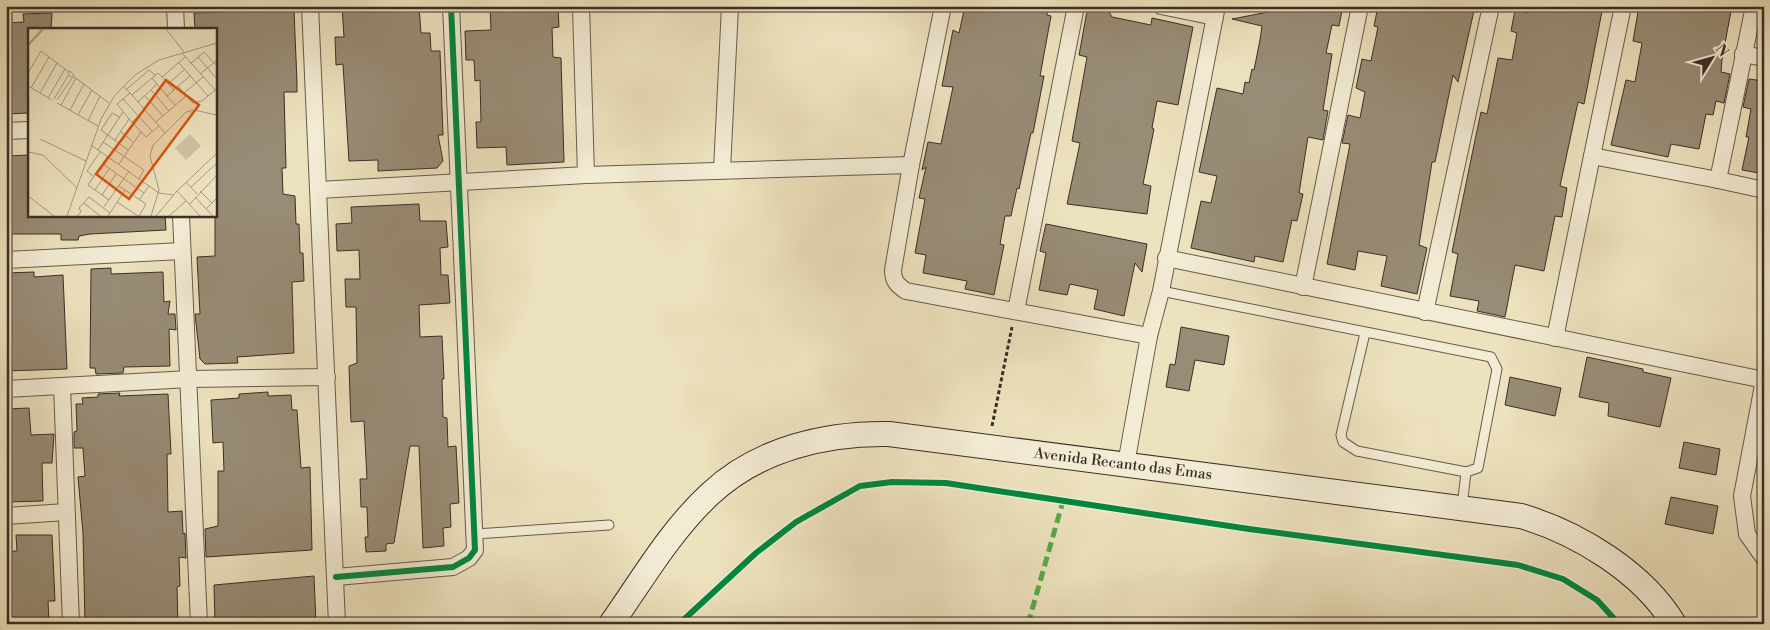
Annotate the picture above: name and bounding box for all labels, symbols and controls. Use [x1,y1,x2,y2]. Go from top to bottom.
inset map [28,28,216,216]
north arrow [1688,32,1738,82]
text: N [1711,41,1732,61]
street label: Avenida Recanto das Emas [1032,444,1213,484]

